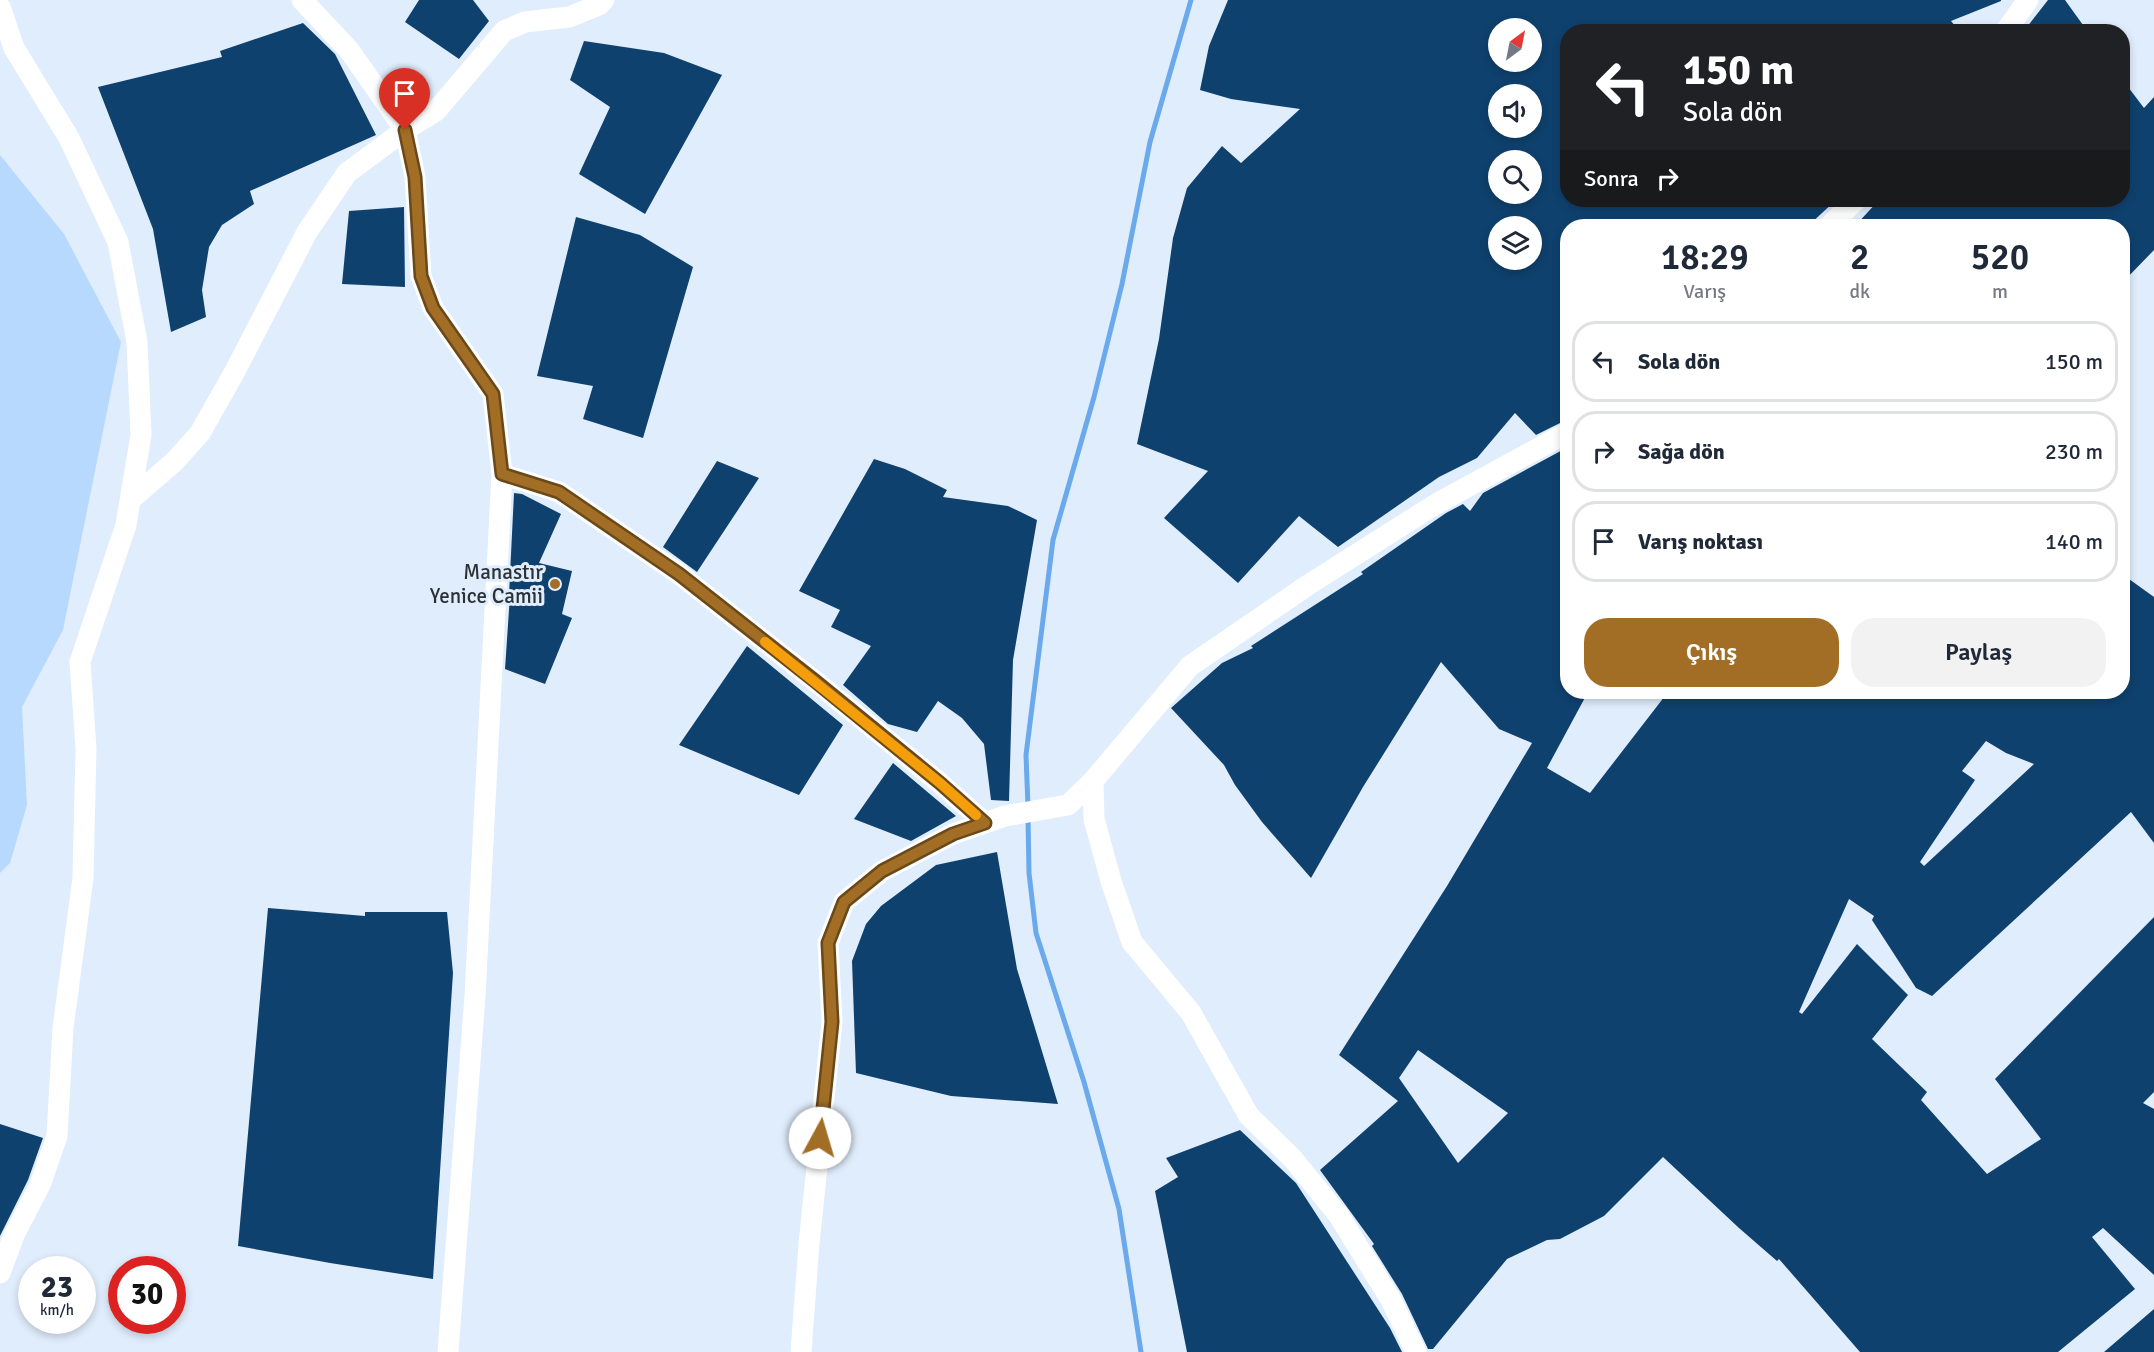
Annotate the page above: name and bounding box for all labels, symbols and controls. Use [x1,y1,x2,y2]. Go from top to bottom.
north arrow [1488,18,1542,72]
map controls [1488,18,1542,270]
text: 150 m [1683,45,1794,96]
icon: left [1584,48,1662,126]
pin [379,68,430,130]
icon: arrive [388,77,421,110]
button: sound [1488,84,1542,138]
text: Sola dön [1683,96,1783,129]
button: search [1488,150,1542,204]
icon: right [1651,162,1684,195]
text: Sonra [1584,165,1639,192]
button: layers [1488,216,1542,270]
text: 18:29 [1661,235,1749,280]
text: 2 [1850,235,1870,280]
text: 520 [1971,235,2029,280]
text: Varış [1683,279,1726,304]
text: dk [1849,279,1870,304]
text: m [1992,279,2008,304]
icon: left [1587,345,1620,378]
text: Sola dön [1638,348,1720,375]
text: 150 m [2045,348,2103,375]
icon: right [1587,435,1620,468]
text: Sağa dön [1638,438,1725,465]
text: 230 m [2045,438,2103,465]
icon: arrive [1587,525,1620,558]
text: Varış noktası [1638,528,1763,555]
text: 140 m [2045,528,2103,555]
place label: Manastır Yenice Camii [430,559,543,609]
marker: Manastır Yenice Camii [548,577,562,591]
button: Çıkış [1584,618,1839,687]
button: Paylaş [1851,618,2106,687]
position arrow [788,1106,852,1170]
speed limit sign: 30 [108,1256,186,1334]
text: 23 [41,1269,73,1306]
text: km/h [40,1301,74,1319]

